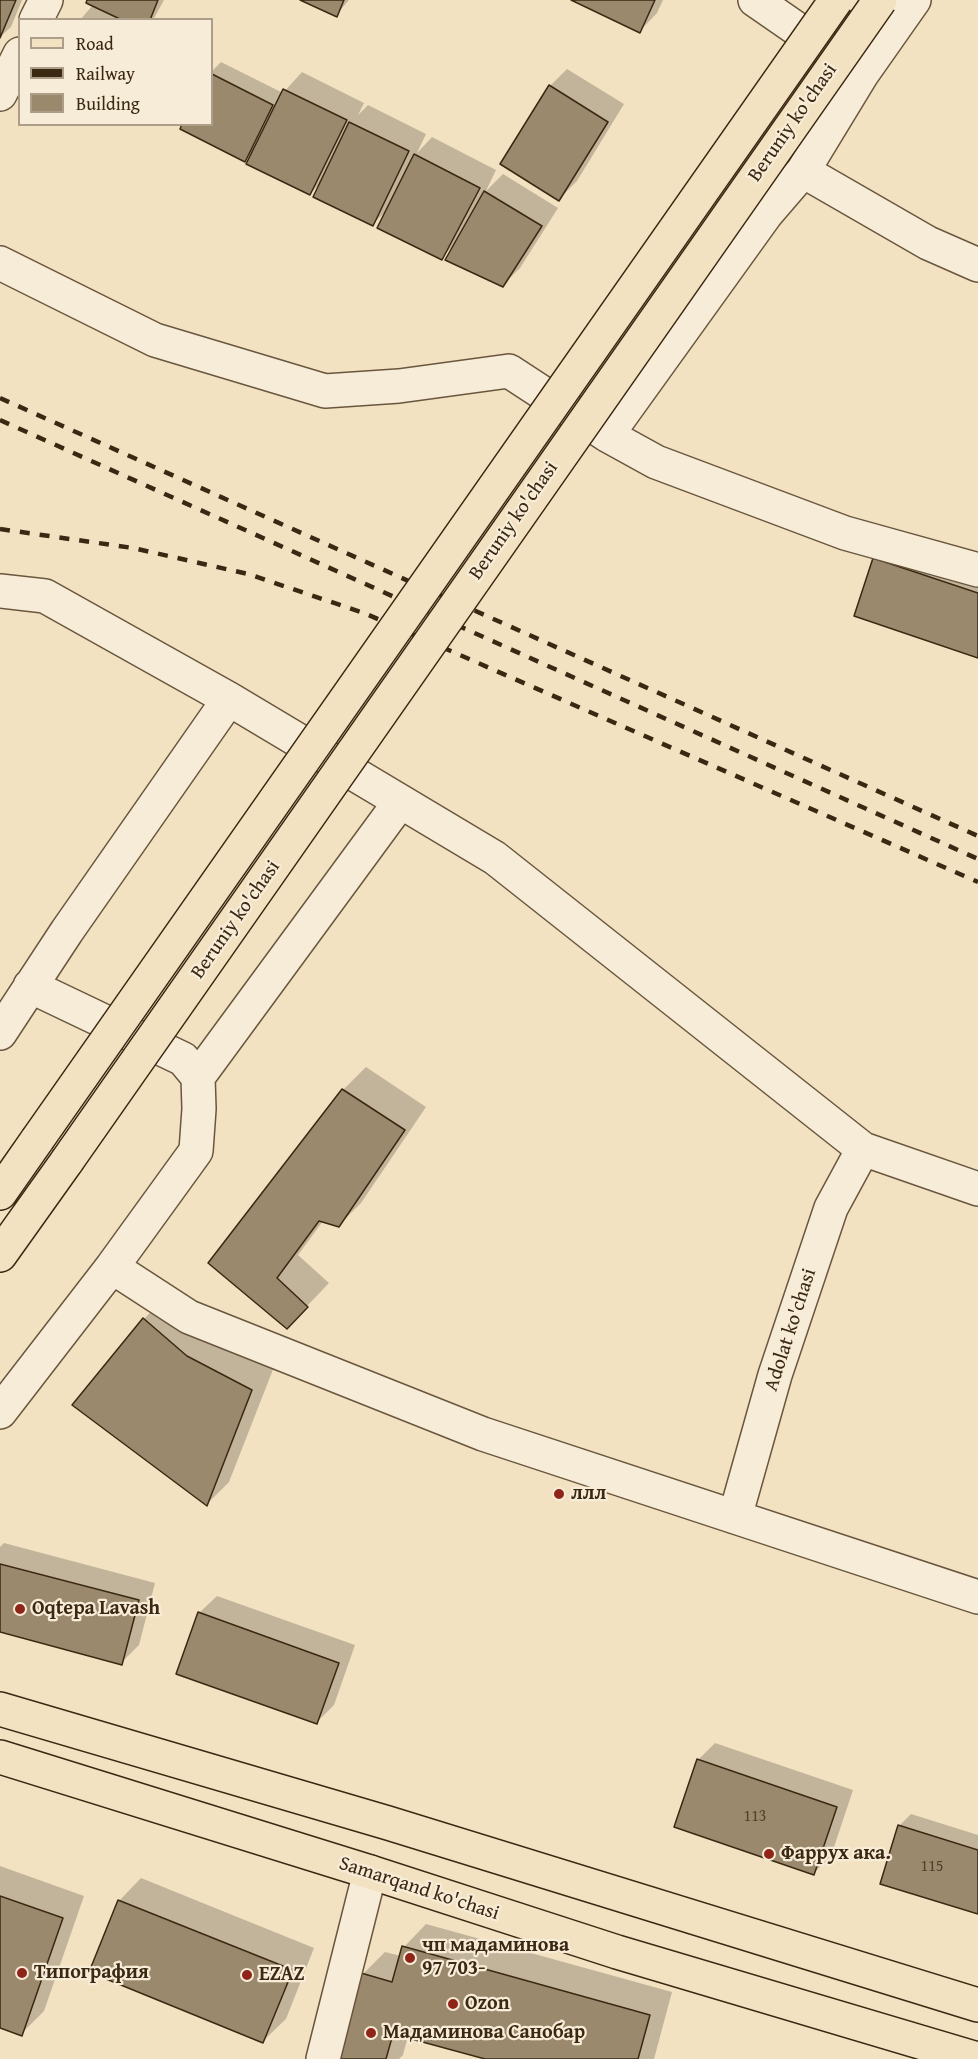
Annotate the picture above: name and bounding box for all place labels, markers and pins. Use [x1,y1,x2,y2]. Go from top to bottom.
place label: ллл [571,1482,606,1506]
marker: ллл [552,1487,566,1501]
place label: Oqtepa Lavash [32,1597,160,1621]
marker: Oqtepa Lavash [13,1602,27,1616]
place label: Фаррух ака. [781,1842,891,1866]
marker: Фаррух ака. [762,1847,776,1861]
place label: чп мадаминова 97 703- [422,1934,569,1981]
marker: чп мадаминова 97 703- [403,1951,417,1965]
place label: Типография [34,1961,149,1985]
place label: EZAZ [259,1963,305,1987]
marker: Типография [15,1966,29,1980]
marker: EZAZ [240,1968,254,1982]
place label: Ozon [465,1992,510,2016]
marker: Ozon [446,1997,460,2011]
place label: Мадаминова Санобар [383,2021,585,2045]
marker: Мадаминова Санобар [364,2026,378,2040]

